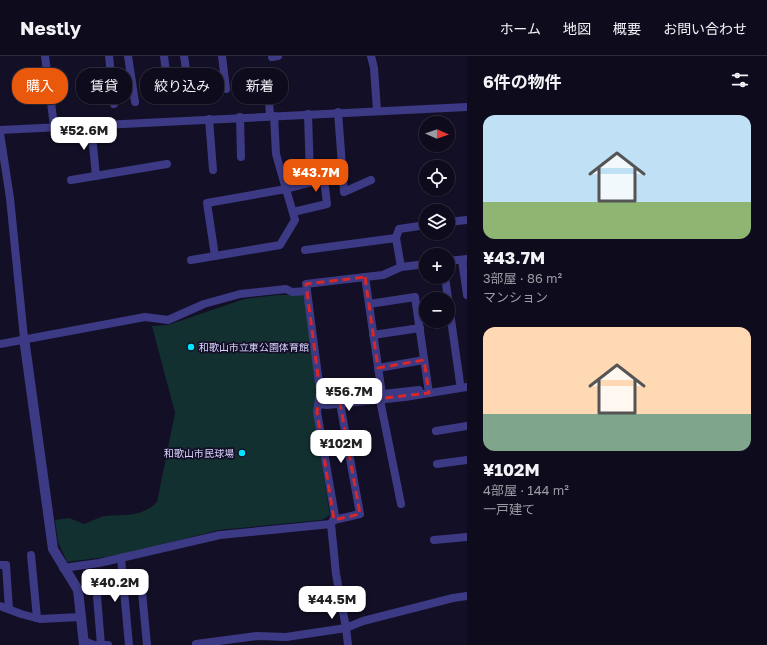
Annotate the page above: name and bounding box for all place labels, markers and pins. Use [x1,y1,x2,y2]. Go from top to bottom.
pin: ¥52.6M [51,117,117,151]
pin: ¥43.7M [283,159,349,193]
place label: 和歌山市立東公園体育館 [199,341,309,353]
marker: 和歌山市立東公園体育館 [186,342,196,352]
pin: ¥56.7M [316,378,382,412]
pin: ¥102M [313,430,369,464]
place label: 和歌山市民球場 [164,447,234,459]
marker: 和歌山市民球場 [237,448,247,458]
pin: ¥40.2M [82,569,148,603]
pin: ¥44.5M [299,586,365,620]

